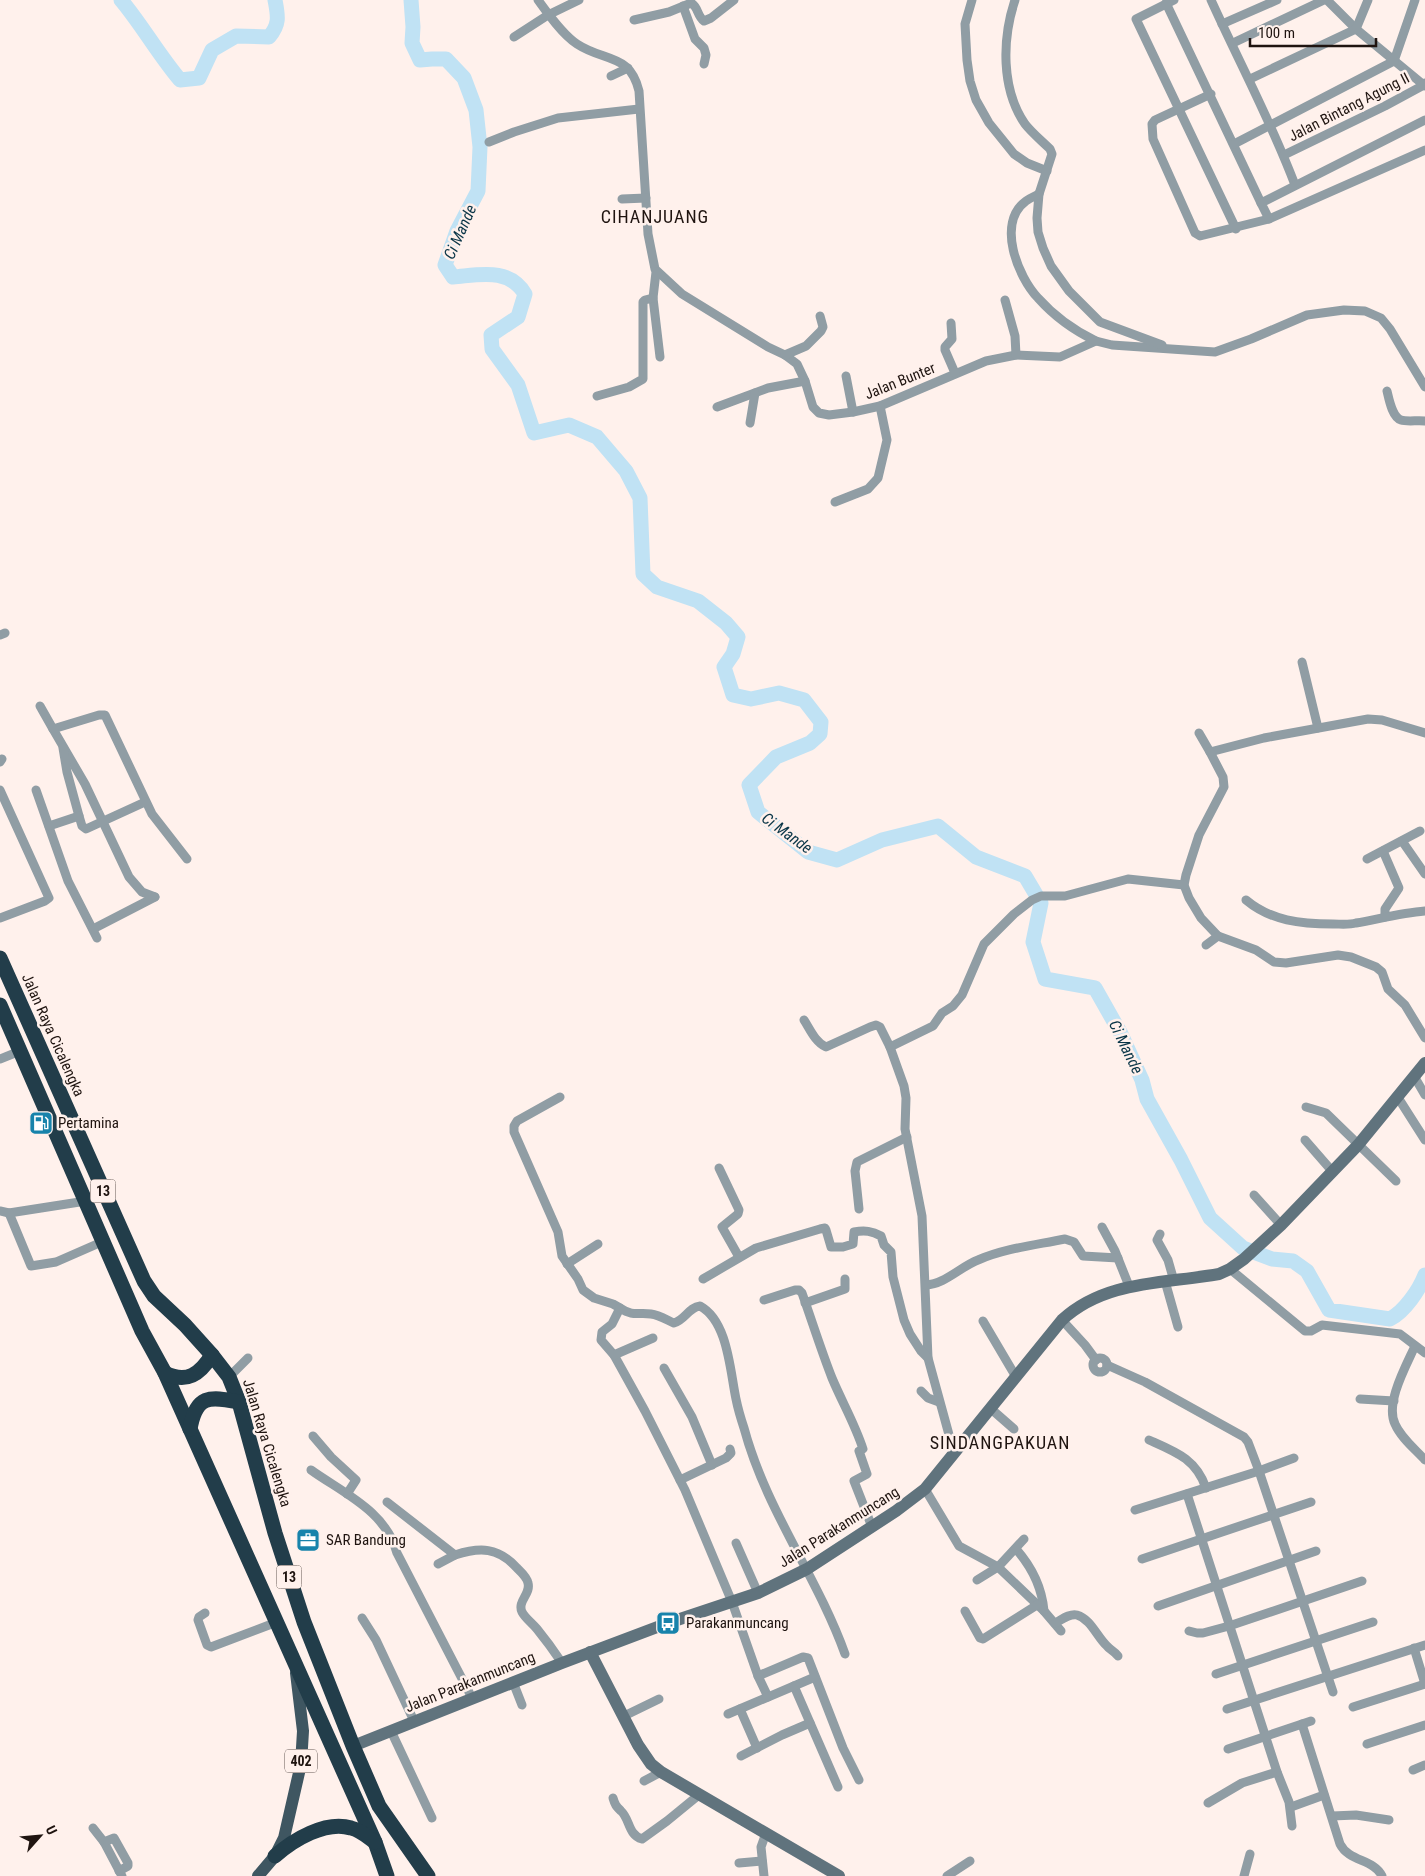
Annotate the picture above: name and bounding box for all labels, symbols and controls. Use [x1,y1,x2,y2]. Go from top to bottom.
scale bar [1250,15,1376,47]
text: 100 m [1258,24,1295,42]
street label: Jalan Bintang Agung II [1286,69,1412,145]
water label: Ci Mande [440,202,480,262]
district label: CIHANJUANG [601,206,709,227]
street label: Jalan Bunter [862,359,938,403]
water label: Ci Mande [758,808,816,858]
street label: Jalan Raya Cicalengka [18,971,88,1099]
water label: Ci Mande [1105,1017,1147,1077]
fuel station icon: Pertamina [28,1110,54,1136]
place label: Pertamina [58,1114,119,1132]
road number: 13 [90,1180,116,1202]
street label: Jalan Raya Cicalengka [239,1377,295,1509]
district label: SINDANGPAKUAN [930,1432,1070,1453]
street label: Jalan Parakanmuncang [776,1483,902,1571]
office icon: SAR Bandung [295,1527,321,1553]
place label: SAR Bandung [326,1531,406,1549]
road number: 13 [276,1565,302,1588]
bus stop icon: Parakanmuncang [655,1610,681,1636]
place label: Parakanmuncang [686,1614,789,1632]
street label: Jalan Parakanmuncang [402,1648,538,1716]
road number: 402 [285,1750,317,1772]
north arrow [15,1811,65,1861]
text: U [43,1823,61,1837]

